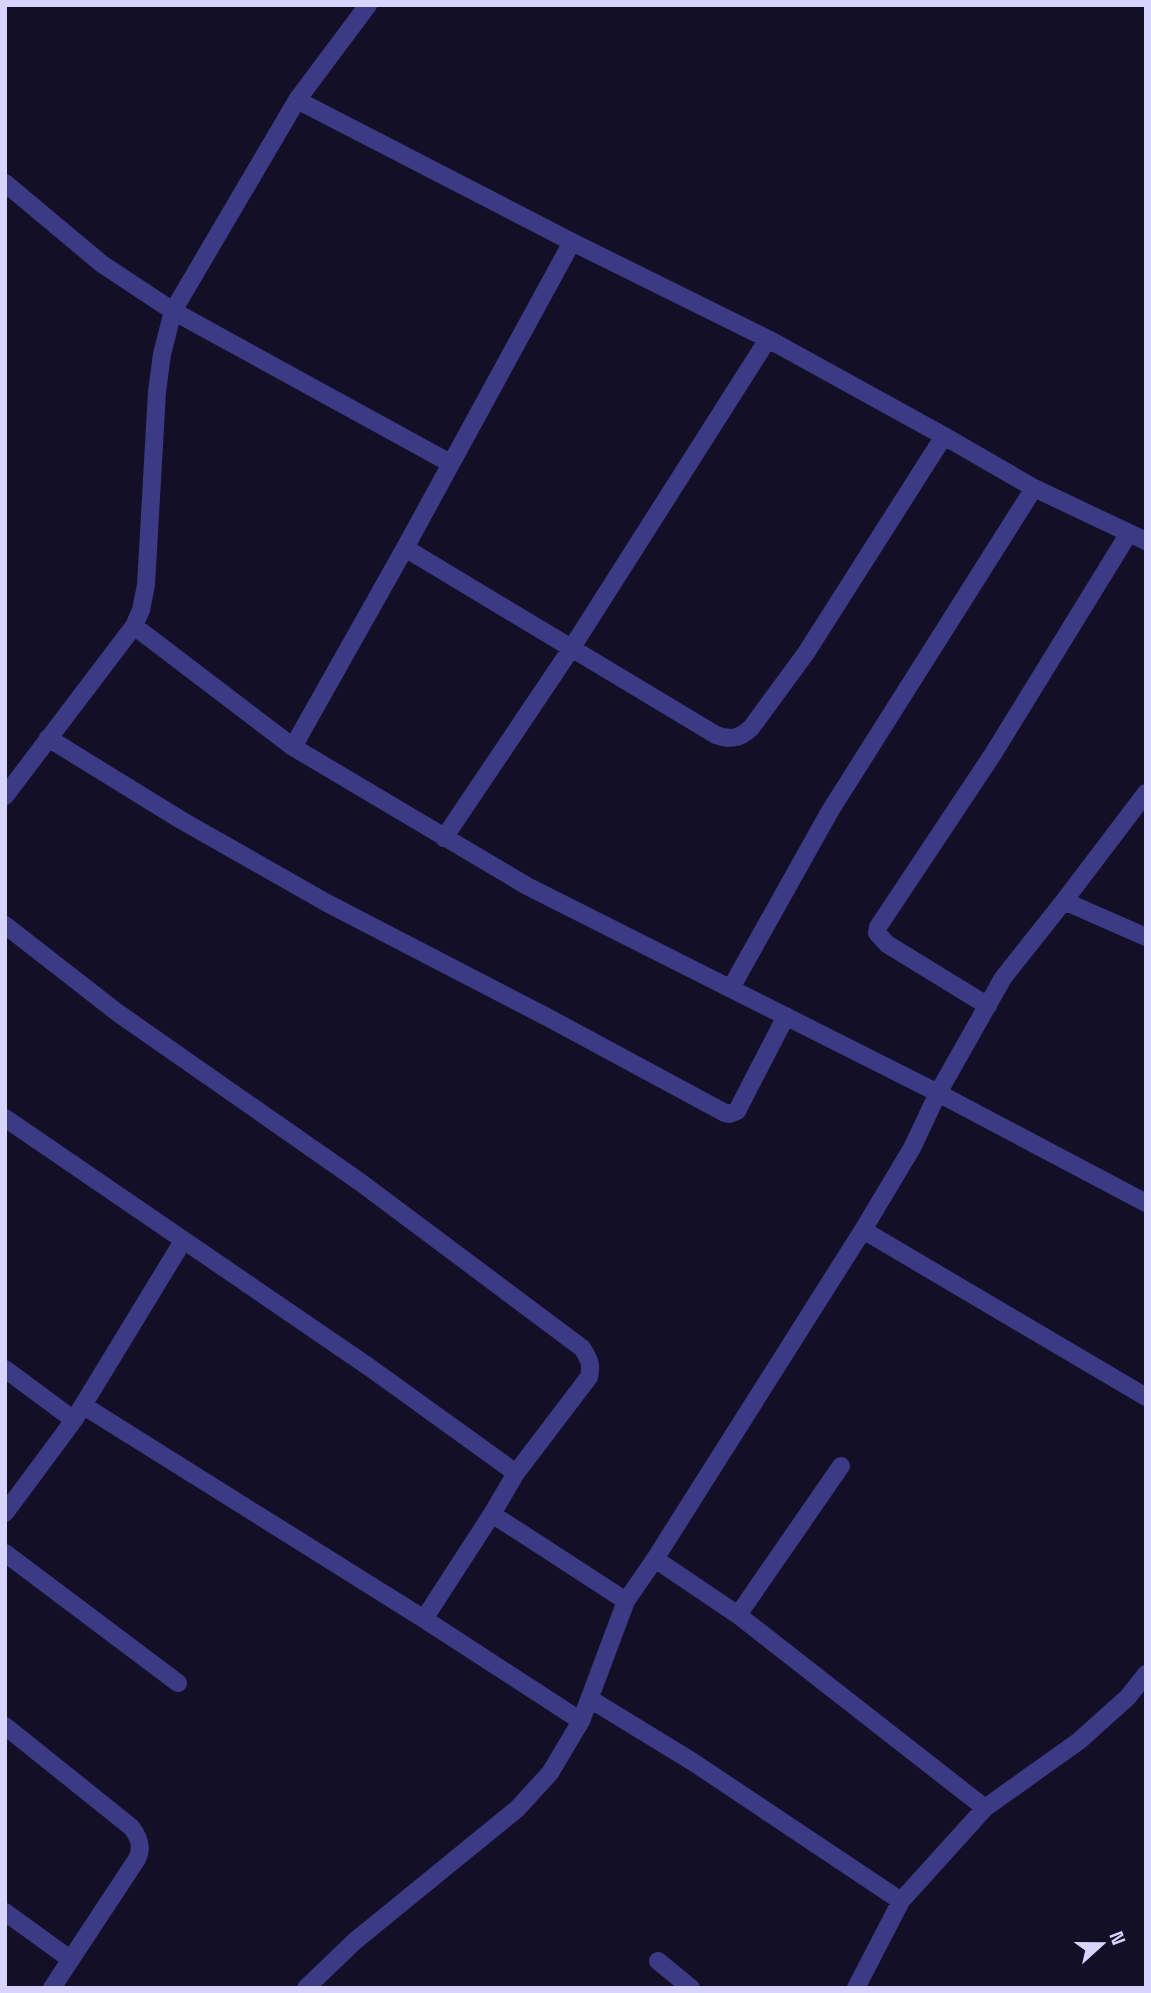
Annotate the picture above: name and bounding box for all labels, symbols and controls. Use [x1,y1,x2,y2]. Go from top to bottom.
north arrow [1067,1909,1137,1979]
text: N [1103,1928,1131,1949]

